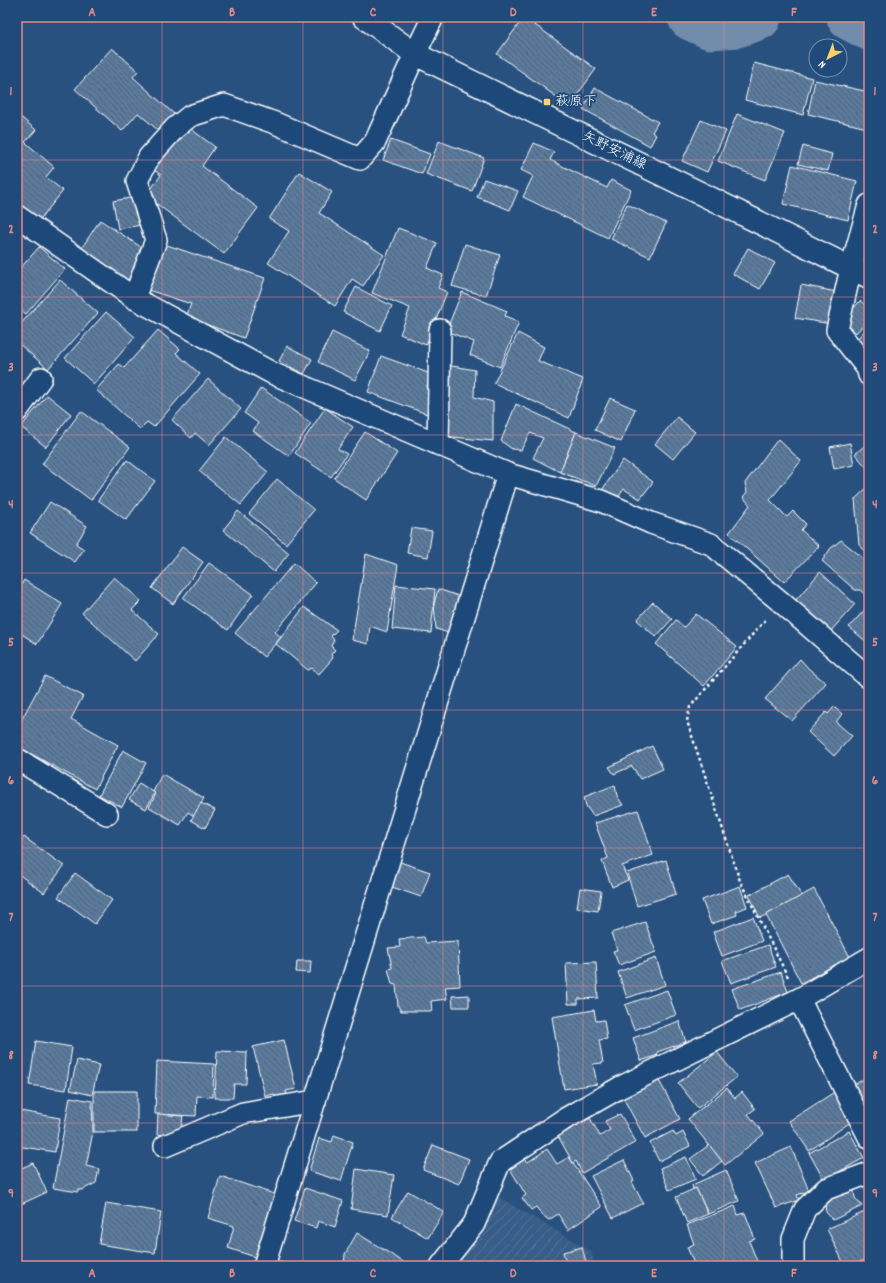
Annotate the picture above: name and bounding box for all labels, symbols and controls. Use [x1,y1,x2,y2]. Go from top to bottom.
text: A [88,4,96,23]
text: B [229,4,235,23]
text: C [370,4,377,23]
text: D [510,4,517,23]
text: E [651,4,658,23]
text: F [791,4,797,23]
north arrow [808,38,848,78]
text: N [815,56,830,72]
text: 1 [10,83,13,102]
text: 1 [874,83,877,102]
place label: 萩原下 [555,92,597,112]
marker: 萩原下 [542,97,552,107]
street label: 矢野安浦線 [578,127,650,175]
text: 2 [8,221,14,240]
text: 2 [872,221,878,240]
text: 3 [8,359,14,378]
text: 3 [872,359,878,378]
text: 4 [8,496,14,515]
text: 4 [872,496,878,515]
text: 5 [8,634,14,653]
text: 5 [872,634,878,653]
text: 6 [8,772,15,791]
text: 6 [872,772,879,791]
text: 7 [9,909,14,928]
text: 7 [873,909,878,928]
text: 8 [8,1047,14,1066]
text: 8 [872,1047,878,1066]
text: 9 [8,1185,14,1204]
text: 9 [872,1185,878,1204]
text: A [88,1265,96,1283]
text: B [229,1265,235,1283]
text: C [370,1265,377,1283]
text: D [510,1265,517,1283]
text: E [651,1265,658,1283]
text: F [791,1265,797,1283]

